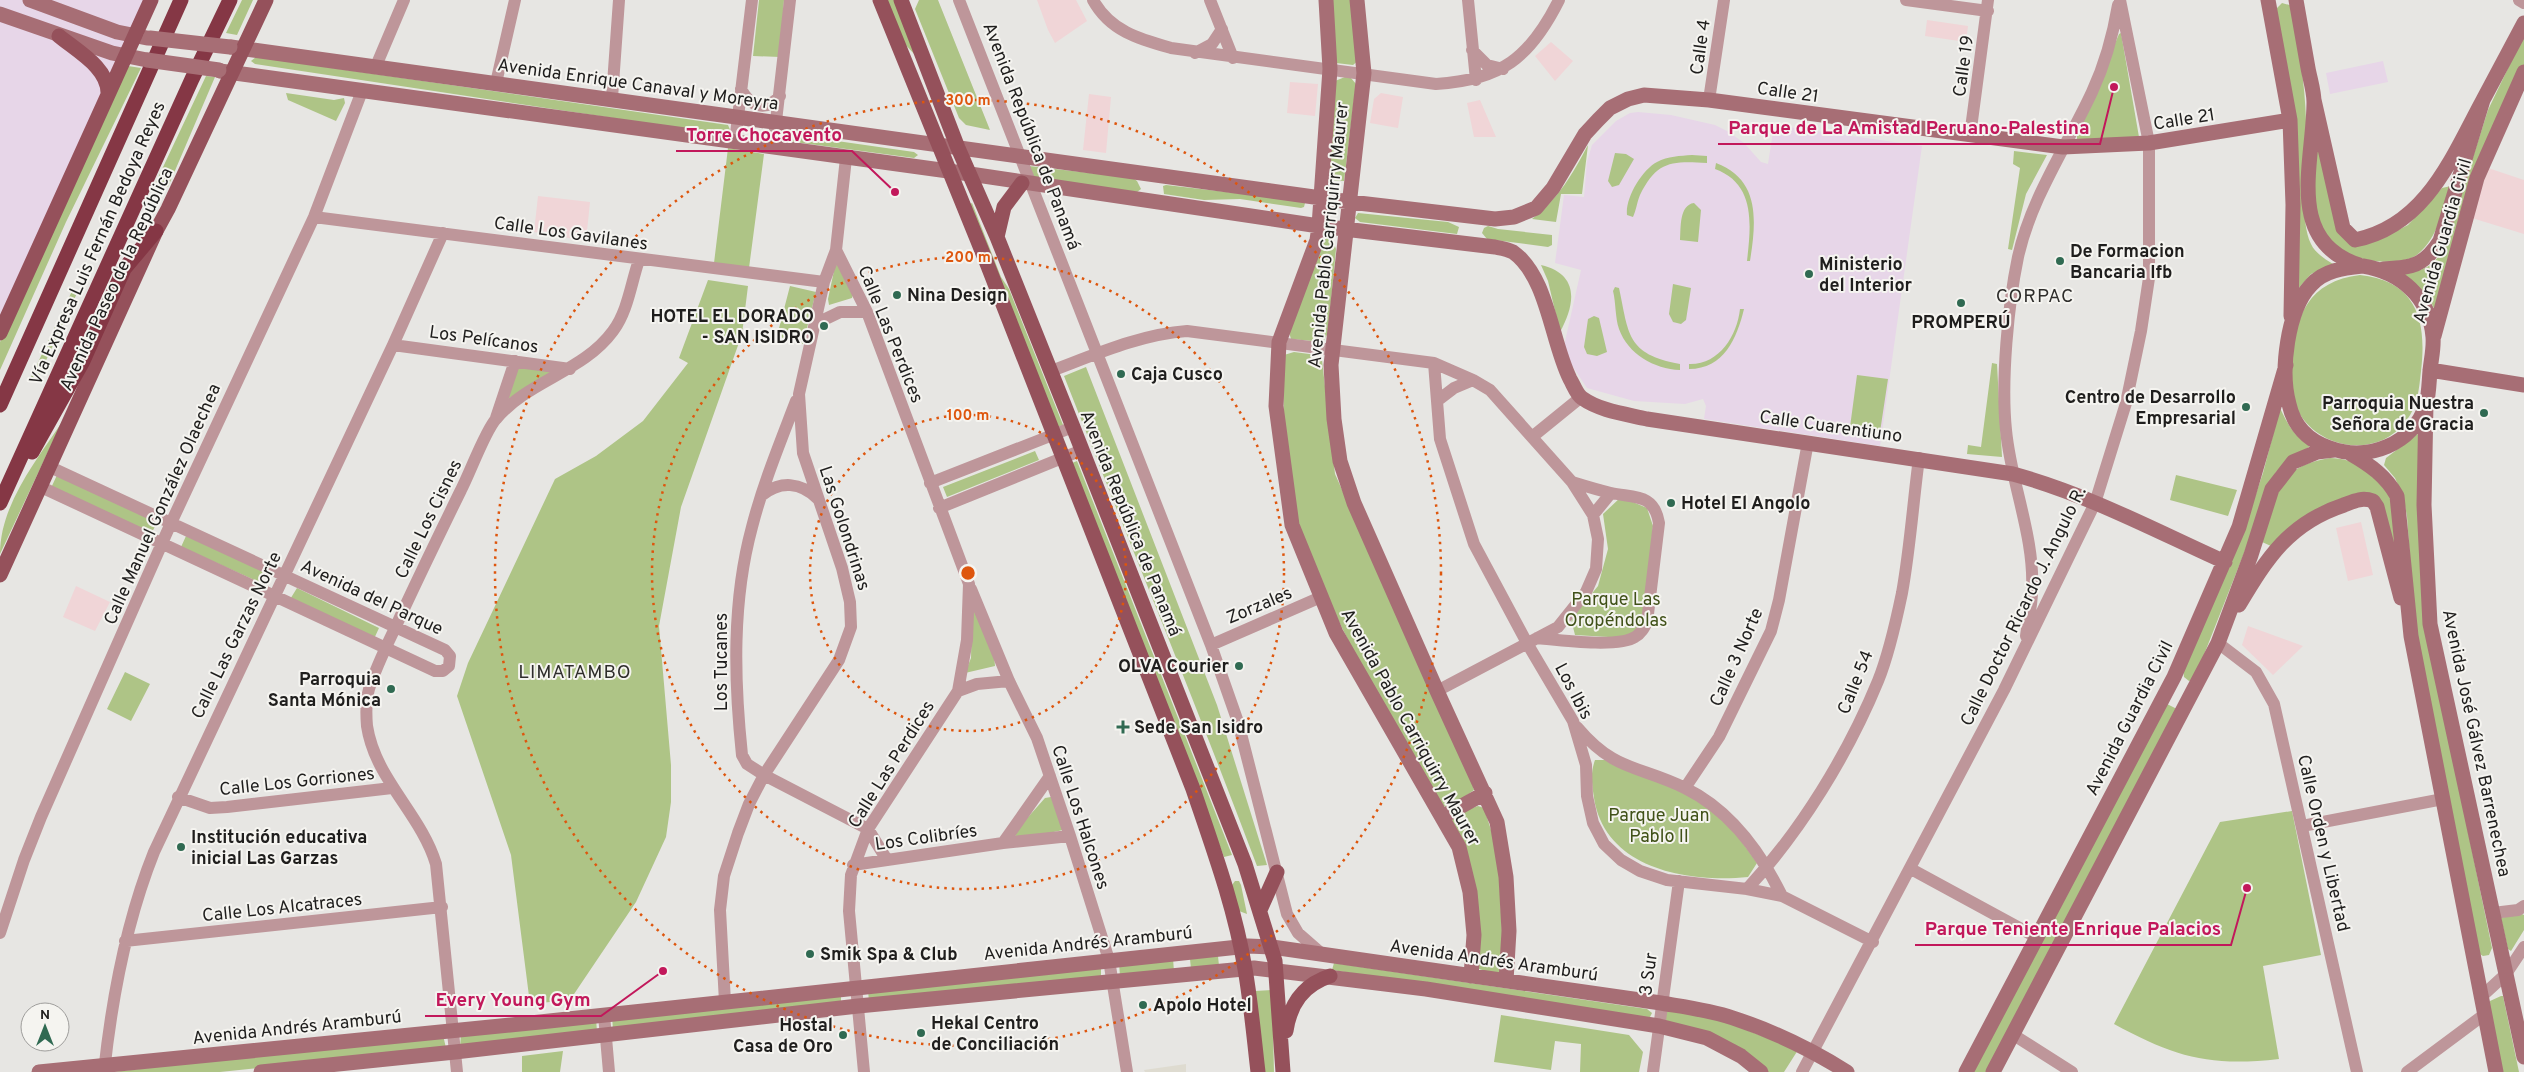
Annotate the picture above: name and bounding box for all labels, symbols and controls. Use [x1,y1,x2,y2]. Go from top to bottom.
street label: Calle 4 [1686,18,1717,76]
street label: Avenida República de Panamá [977,20,1085,254]
street label: Calle 19 [1949,34,1980,98]
street label: Avenida Enrique Canaval y Moreyra [496,54,780,117]
street label: Calle 21 [1755,78,1820,109]
text: 300 m [945,92,991,111]
street label: Vía Expresa Luis Fernán Bedoya Reyes [25,98,172,389]
street label: Avenida Pablo Carriquirry Maurer [1304,101,1355,370]
street label: Calle 21 [2152,104,2217,137]
callout: Parque de La Amistad Peruano-Palestina [1718,110,2100,144]
callout: Torre Chocavento [676,117,852,151]
text: Parque de La Amistad Peruano-Palestina [1728,117,2090,141]
text: Torre Chocavento [686,124,842,148]
street label: Avenida Guardia Civil [2409,156,2478,327]
street label: Avenida Paseo de la República [55,164,179,395]
street label: Calle Los Gavilanes [492,212,649,257]
place label: De Formacion Bancaria Ifb [2070,241,2185,285]
text: 200 m [945,249,991,268]
place label: Ministerio del Interior [1819,254,1912,298]
marker: De Formacion Bancaria Ifb [2054,255,2066,267]
street label: Calle Las Perdices [852,262,928,407]
marker: Ministerio del Interior [1803,268,1815,280]
place label: Nina Design [907,285,1008,308]
district label: CORPAC [1996,285,2074,309]
marker: Nina Design [891,289,903,301]
marker: PROMPERÚ [1955,297,1967,309]
place label: HOTEL EL DORADO - SAN ISIDRO [650,306,814,350]
place label: PROMPERÚ [1911,310,2011,335]
marker: HOTEL EL DORADO - SAN ISIDRO [818,320,830,332]
street label: Los Pelícanos [428,321,540,360]
place label: Caja Cusco [1131,364,1223,387]
marker: Caja Cusco [1115,368,1127,380]
street label: Calle Manuel González Olaechea [100,380,227,629]
place label: Centro de Desarrollo Empresarial [2065,387,2236,431]
place label: Parroquia Nuestra Señora de Gracia [2322,393,2474,437]
marker: Centro de Desarrollo Empresarial [2240,401,2252,413]
street label: Calle Cuarentiuno [1758,406,1904,449]
text: 100 m [947,407,989,426]
street label: Avenida República de Panamá [1074,407,1186,640]
marker: Parroquia Nuestra Señora de Gracia [2478,407,2490,419]
street label: Calle Los Cisnes [391,456,468,583]
street label: Las Golondrinas [813,463,875,594]
street label: Calle Doctor Ricardo J. Angulo R. [1956,483,2093,730]
place label: Hotel El Angolo [1681,493,1811,516]
marker: Hotel El Angolo [1665,497,1677,509]
street label: Calle Las Garzas Norte [187,548,288,723]
street label: Avenida del Parque [296,555,446,641]
centre of rings [959,564,977,582]
street label: Zorzales [1223,582,1296,631]
park label: Parque Las Oropéndolas [1564,589,1668,633]
street label: Avenida Pablo Carriquirry Maurer [1335,605,1485,850]
street label: Calle 3 Norte [1705,605,1769,711]
street label: Avenida José Gálvez Barrenechea [2436,607,2515,879]
street label: Los Tucanes [711,613,734,711]
street label: Avenida Guardia Civil [2081,637,2179,800]
street label: Calle 54 [1833,647,1880,718]
place label: OLVA Courier [1118,656,1229,679]
street label: Los Ibis [1548,659,1597,724]
marker: OLVA Courier [1233,660,1245,672]
district label: LIMATAMBO [518,661,632,685]
place label: Parroquia Santa Mónica [268,669,381,713]
marker: Parroquia Santa Mónica [385,683,397,695]
street label: Calle Las Perdices [844,697,941,833]
place label: Sede San Isidro [1134,717,1263,740]
marker: Sede San Isidro [1116,720,1130,734]
street label: Calle Los Halcones [1045,742,1114,893]
street label: Calle Orden y Libertad [2291,753,2354,934]
street label: Calle Los Gorriones [218,763,376,802]
park label: Parque Juan Pablo II [1608,805,1710,849]
street label: Los Colibríes [874,820,979,857]
place label: Institución educativa inicial Las Garzas [191,827,367,871]
marker: Institución educativa inicial Las Garzas [175,841,187,853]
street label: Calle Los Alcatraces [201,889,363,928]
callout: Parque Teniente Enrique Palacios [1915,911,2231,945]
text: Parque Teniente Enrique Palacios [1925,918,2221,942]
street label: Avenida Andrés Aramburú [982,922,1194,967]
street label: Avenida Andrés Aramburú [1388,935,1599,987]
place label: Smik Spa & Club [820,944,958,967]
marker: Smik Spa & Club [804,948,816,960]
street label: 3 Sur [1635,951,1664,997]
callout: Every Young Gym [425,982,601,1016]
text: Every Young Gym [435,989,591,1013]
place label: Apolo Hotel [1153,995,1252,1018]
marker: Apolo Hotel [1137,999,1149,1011]
north arrow [20,1002,70,1052]
street label: Avenida Andrés Aramburú [191,1006,403,1051]
text: N [40,1007,50,1024]
place label: Hekal Centro de Conciliación [931,1013,1059,1057]
place label: Hostal Casa de Oro [733,1015,833,1059]
marker: Hekal Centro de Conciliación [915,1027,927,1039]
marker: Hostal Casa de Oro [837,1029,849,1041]

